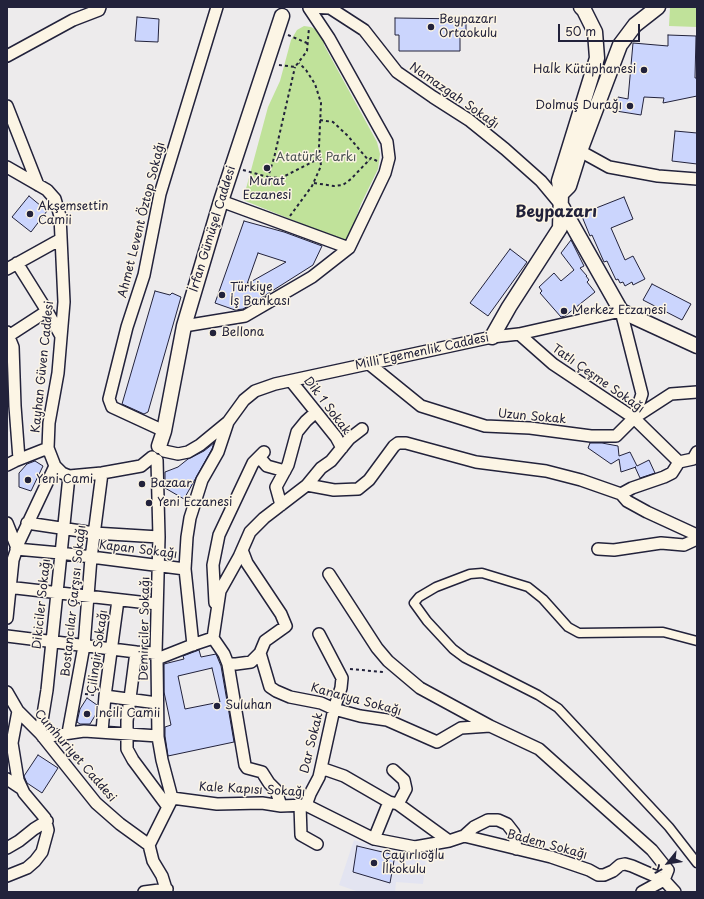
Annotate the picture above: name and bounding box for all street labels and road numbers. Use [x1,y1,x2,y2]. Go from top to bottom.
street label: Namazgah Sokağı [407,60,501,132]
street label: Ahmet Levent Öztop Sokağı [116,141,168,299]
street label: İrfan Gümüşel Caddesi [187,164,239,294]
street label: Kayhan Güven Caddesi [29,300,57,434]
street label: Milli Egemenlik Caddesi [354,331,490,373]
street label: Tatlı Çeşme Sokağı [549,342,647,416]
street label: Dik 1 Sokak [300,374,354,438]
street label: Uzun Sokak [497,407,567,427]
street label: Bostancılar Çarşısı Sokağı [59,524,89,678]
street label: Kapan Sokağı [98,538,178,562]
street label: Dikiciler Sokağı [30,558,54,650]
street label: Demirciler Sokağı [137,577,153,681]
street label: Çilingir Sokağı [85,609,111,695]
street label: Kanarya Sokağı [309,681,403,719]
street label: Cumhuriyet Caddesi [31,707,119,805]
street label: Dar Sokak [297,711,327,775]
street label: Kale Kapısı Sokağı [198,780,306,800]
street label: Badem Sokağı [505,827,589,863]

